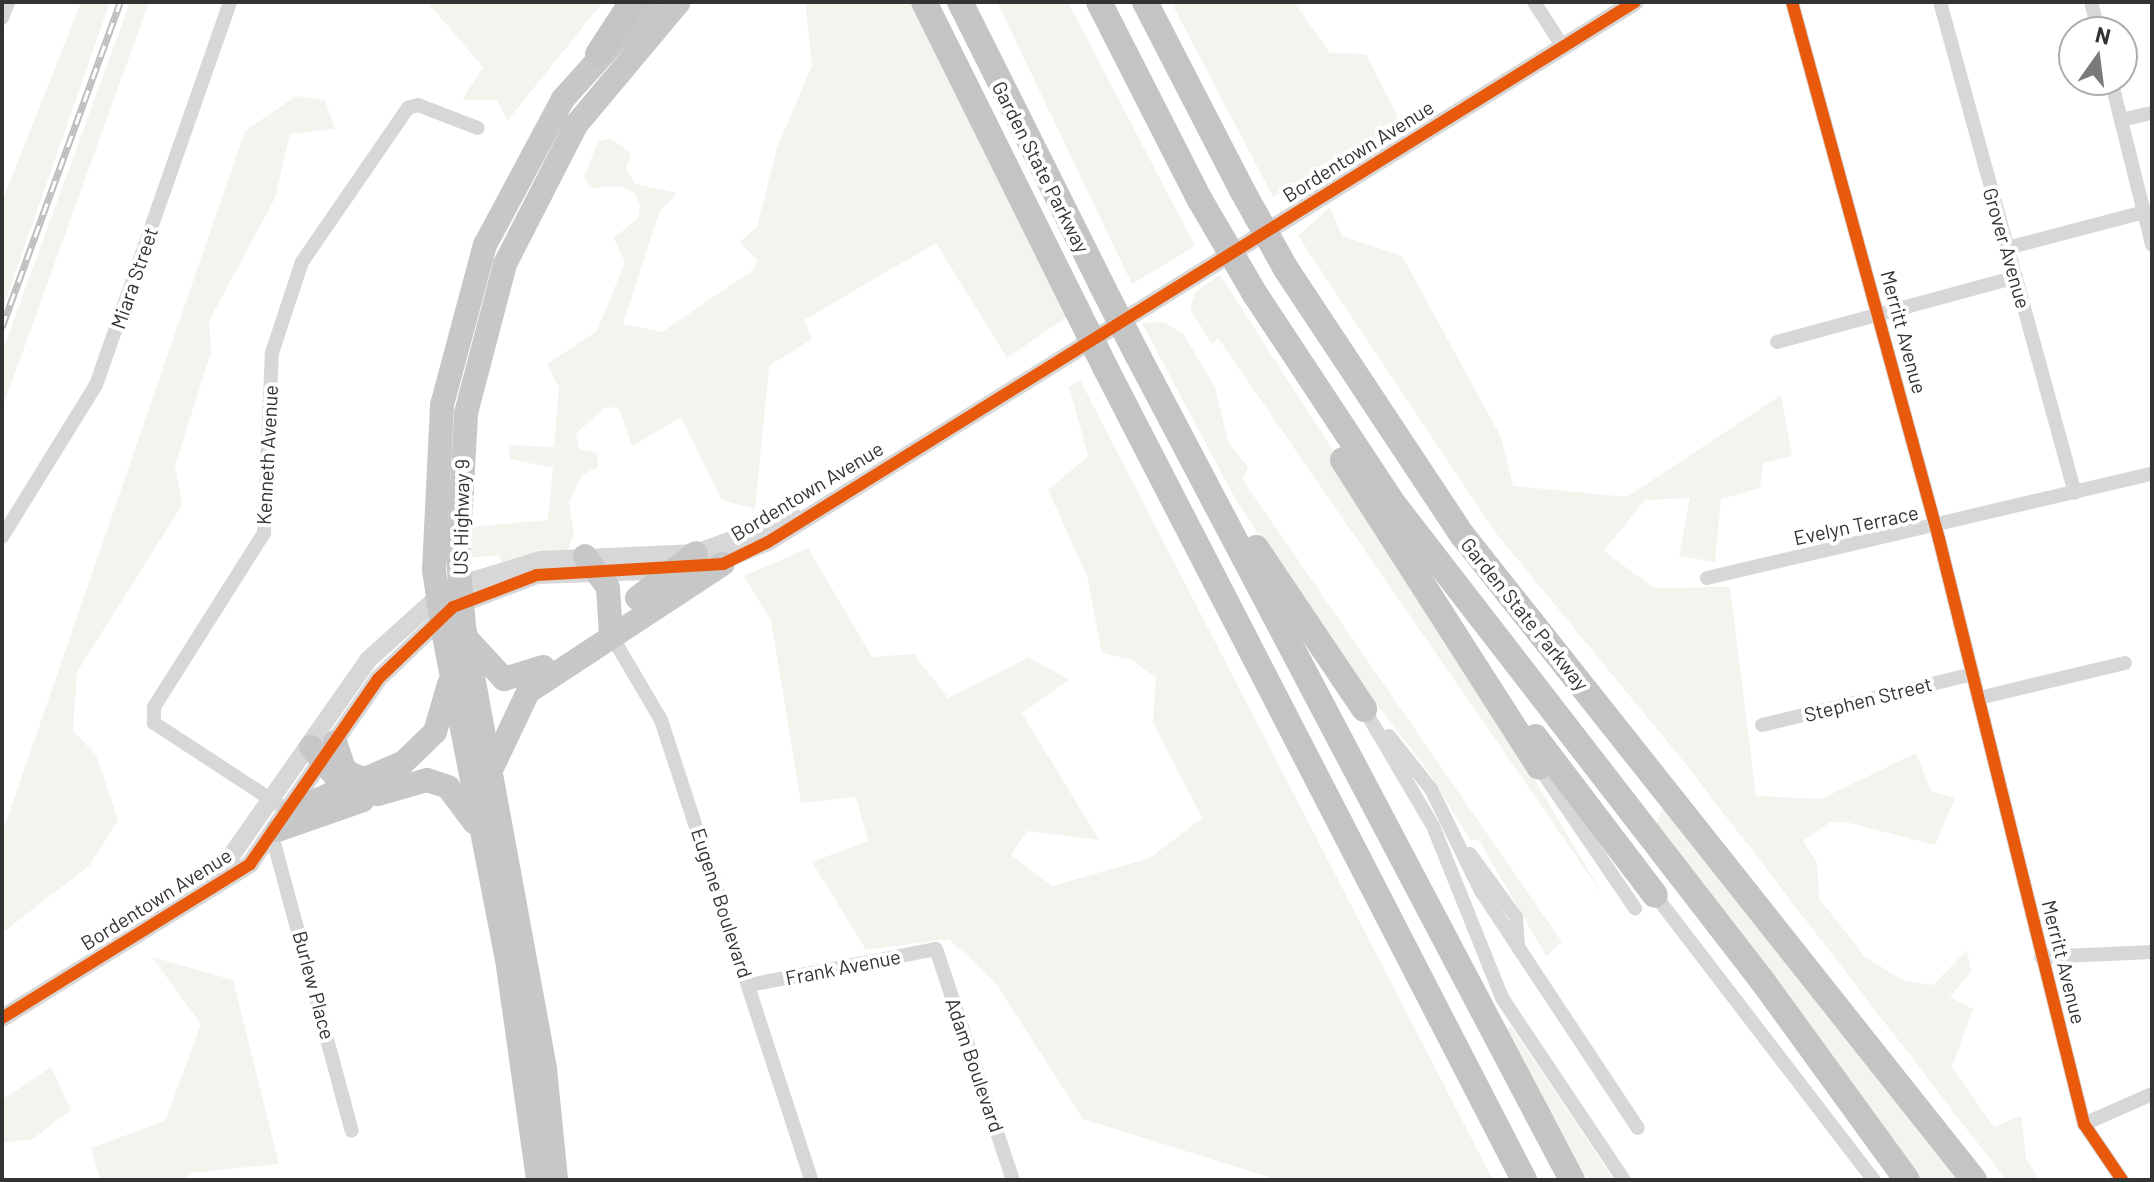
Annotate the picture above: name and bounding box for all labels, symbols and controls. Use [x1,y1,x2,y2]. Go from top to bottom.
north arrow [2058,16,2138,96]
text: N [2093,20,2114,49]
street label: Garden State Parkway [987,77,1095,257]
street label: Bordentown Avenue [1278,95,1438,207]
street label: Grover Avenue [1978,185,2036,311]
street label: Miara Street [105,224,163,332]
street label: Merritt Avenue [1876,268,1932,396]
street label: Kenneth Avenue [251,384,283,526]
street label: Bordentown Avenue [727,436,887,546]
street label: US Highway 9 [448,459,474,575]
street label: Evelyn Terrace [1791,500,1921,550]
street label: Garden State Parkway [1456,533,1594,695]
street label: Stephen Street [1802,672,1934,726]
street label: Eugene Boulevard [686,825,758,981]
street label: Bordentown Avenue [76,843,236,955]
street label: Merritt Avenue [2037,898,2091,1026]
street label: Burlew Place [288,928,340,1042]
street label: Frank Avenue [783,944,903,990]
street label: Adam Boulevard [941,995,1009,1135]

